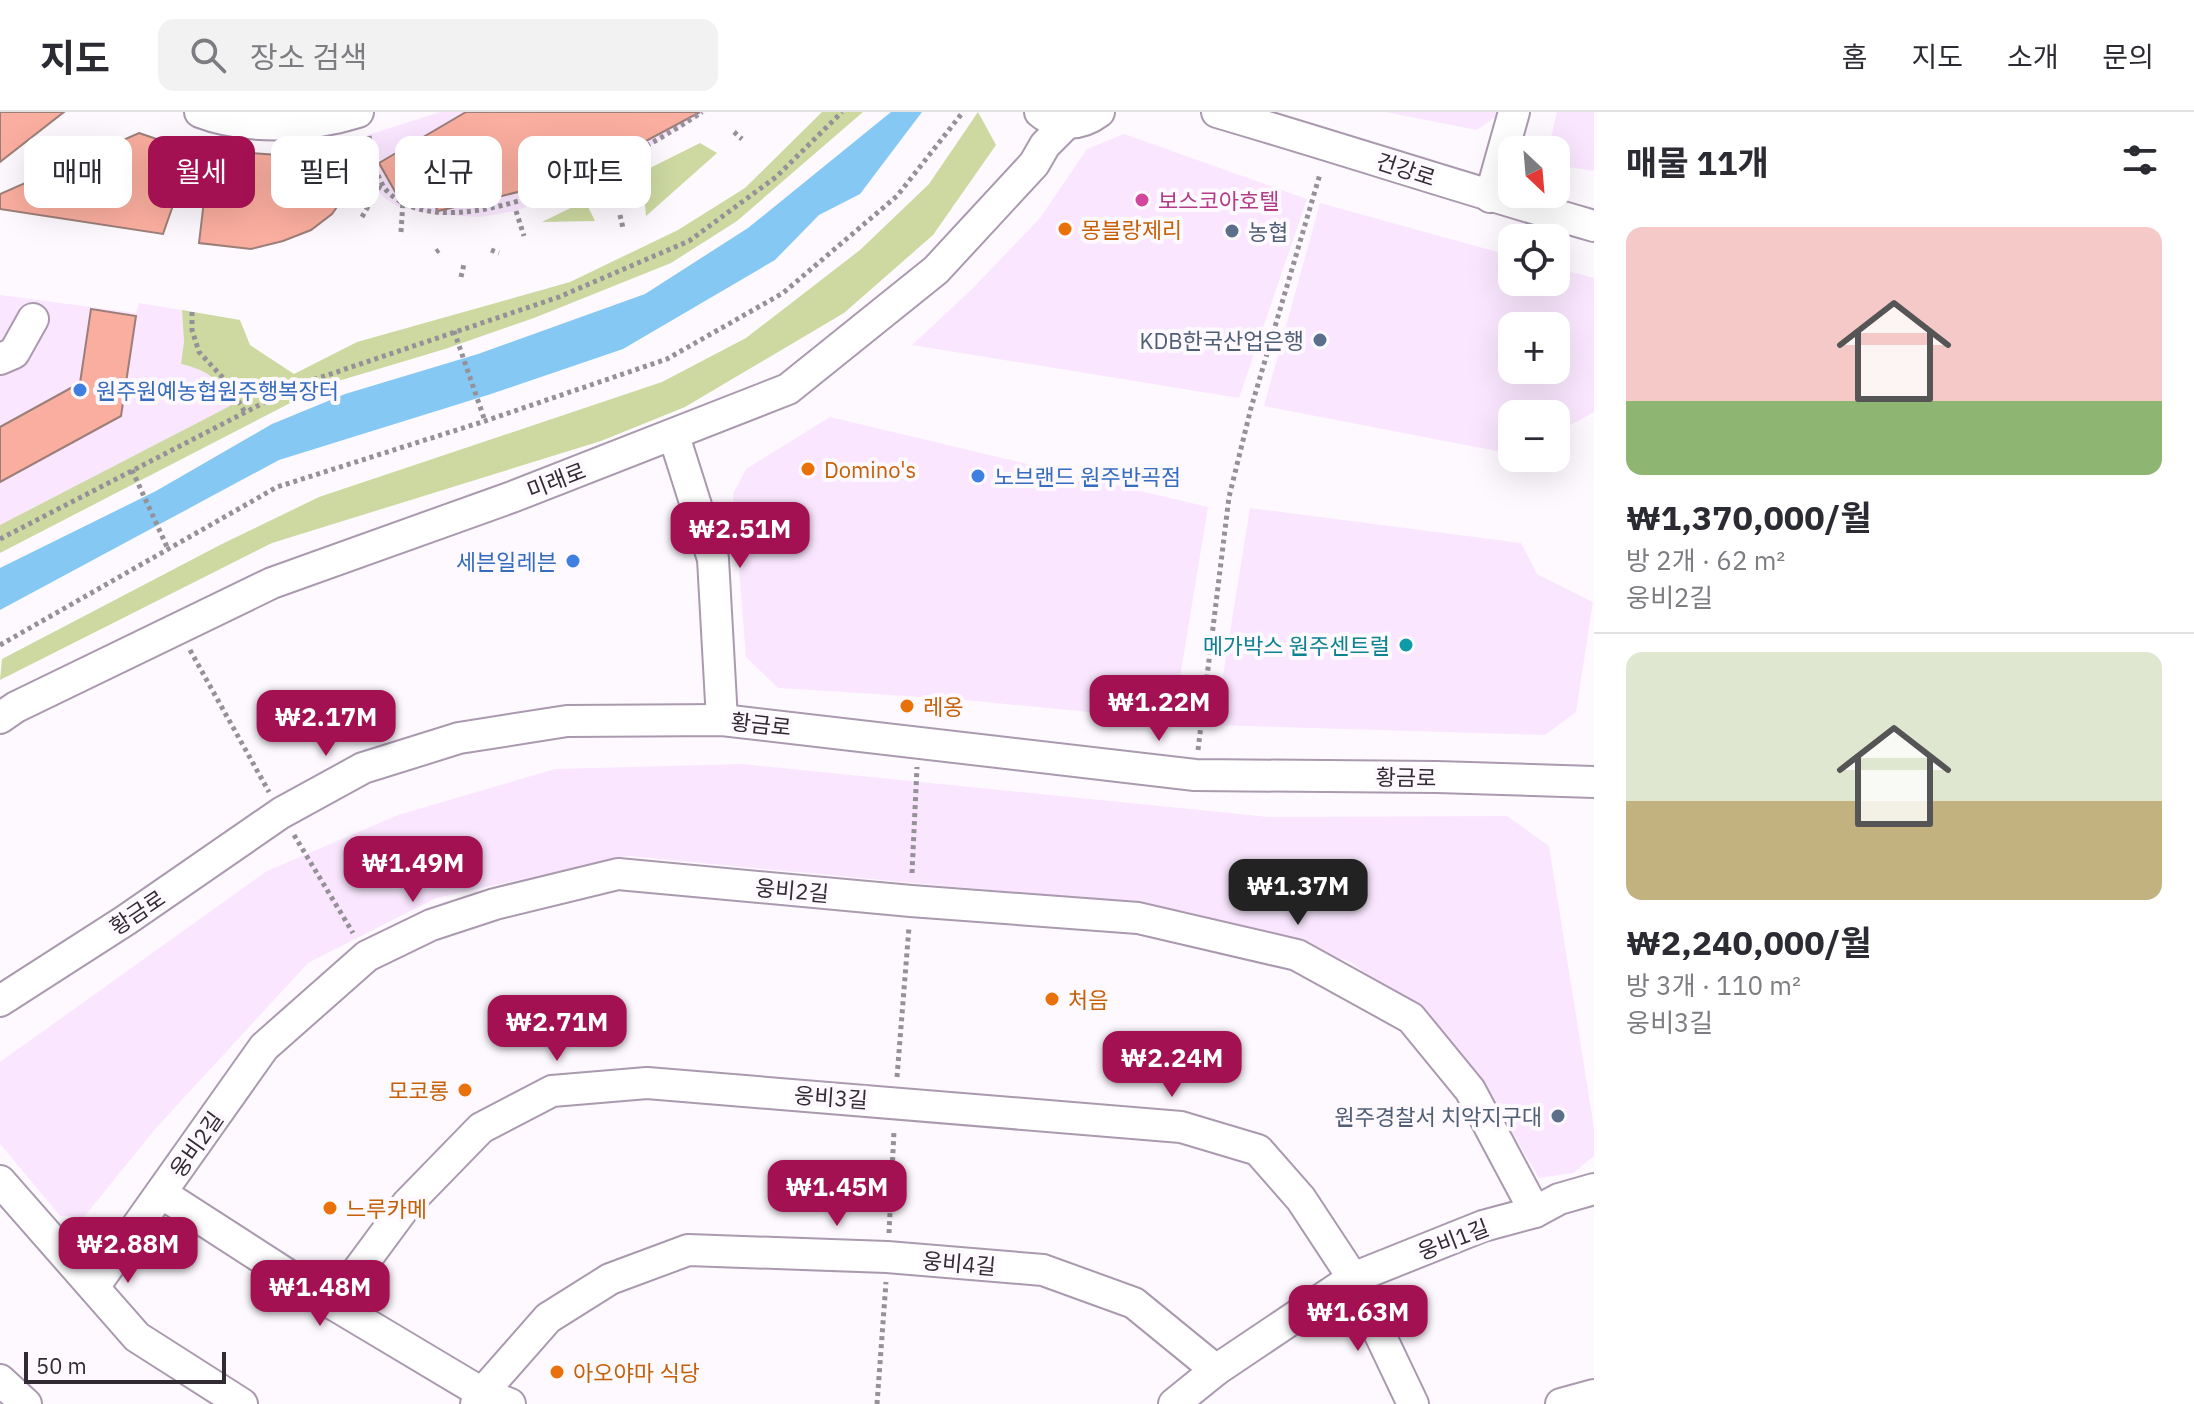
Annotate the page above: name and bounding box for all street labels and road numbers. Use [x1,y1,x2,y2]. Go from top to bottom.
street label: 건강로 [1373,146,1439,192]
street label: 미래로 [522,456,590,504]
street label: 황금로 [729,706,793,742]
street label: 황금로 [1375,762,1437,792]
street label: 웅비2길 [754,872,830,908]
street label: 황금로 [104,883,170,941]
street label: 웅비3길 [793,1080,869,1114]
street label: 웅비2길 [163,1105,229,1183]
street label: 웅비1길 [1413,1212,1493,1266]
street label: 웅비4길 [921,1245,997,1281]

